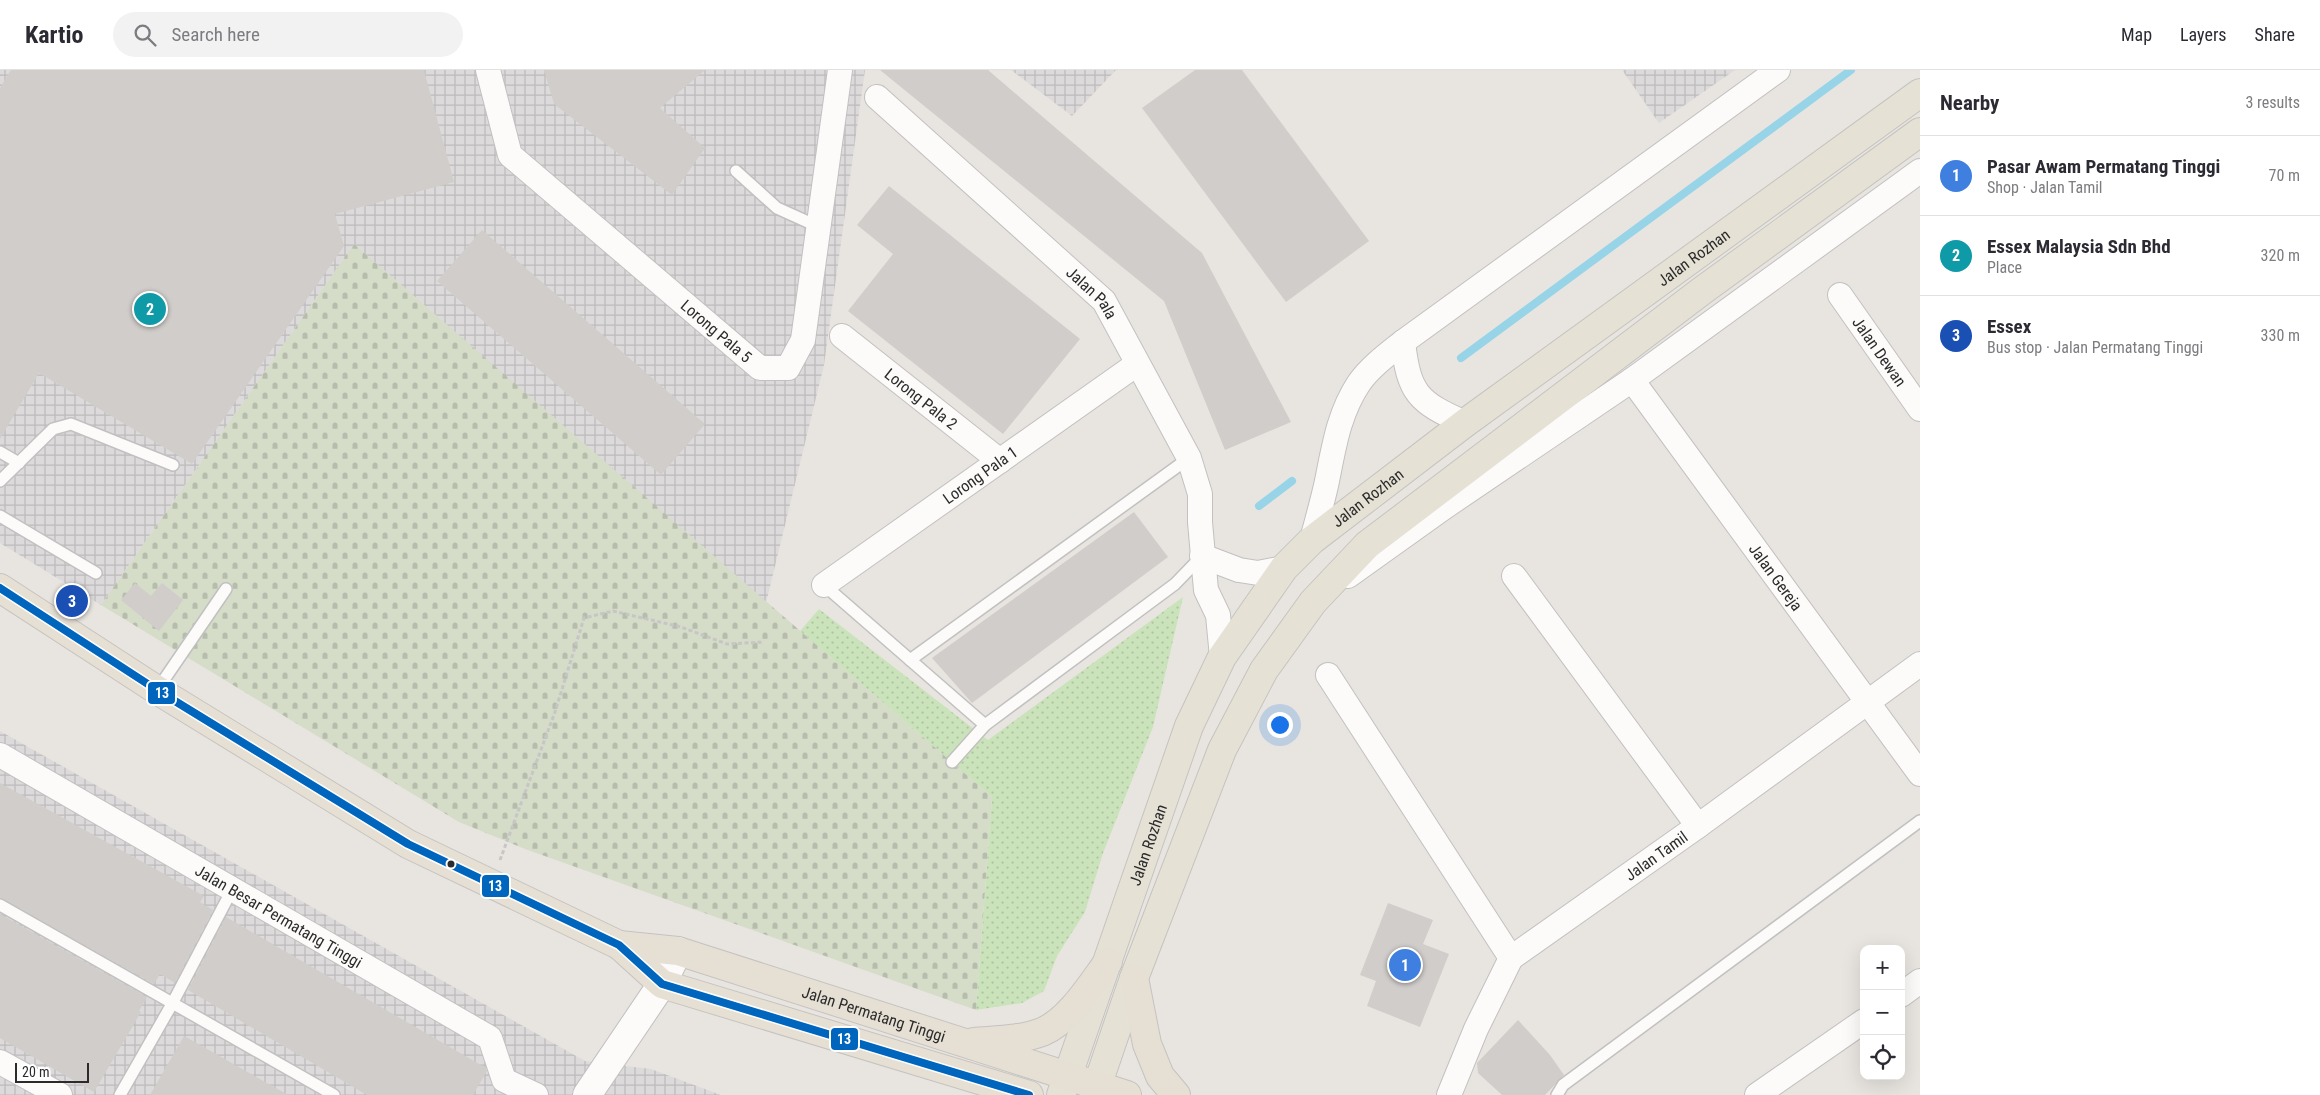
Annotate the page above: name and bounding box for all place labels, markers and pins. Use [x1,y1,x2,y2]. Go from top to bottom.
pin: 2 [134,290,166,328]
pin: 3 [56,582,88,620]
unlabelled marker [446,859,456,869]
pin: 1 [1389,946,1421,984]

